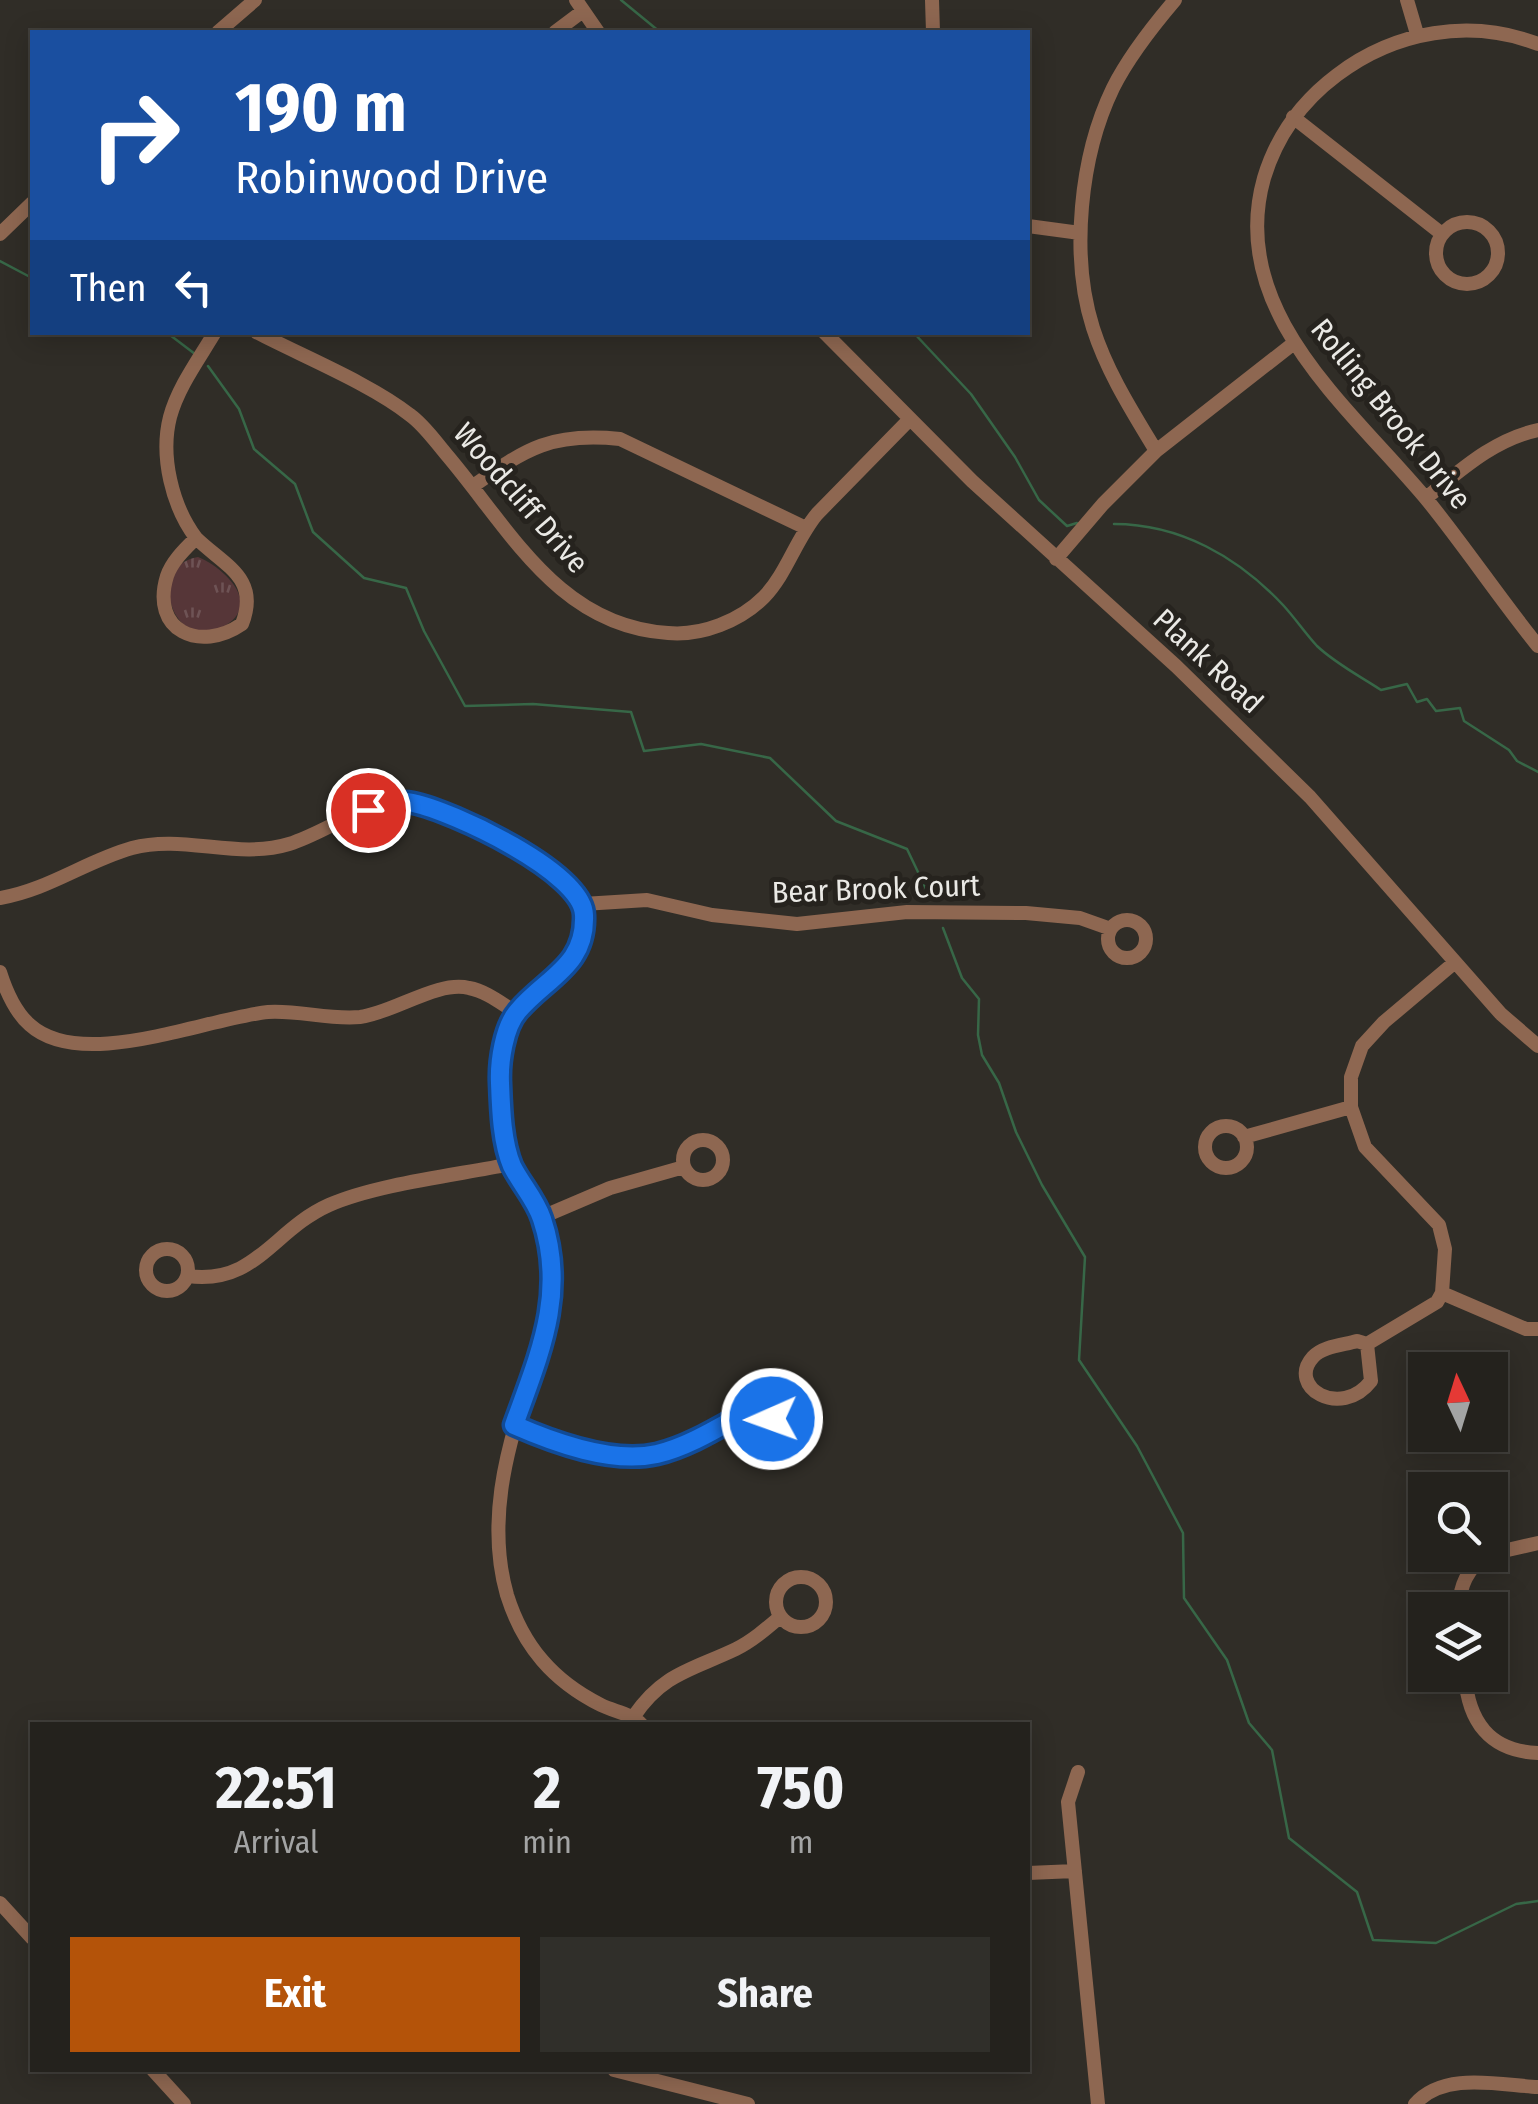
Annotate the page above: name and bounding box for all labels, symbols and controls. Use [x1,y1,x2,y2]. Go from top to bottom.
text: 190 m [235,66,407,150]
icon: right [70,70,200,200]
text: Robinwood Drive [235,151,548,205]
icon: left [166,260,221,315]
text: Then [70,265,146,311]
street label: Rolling Brook Drive [1303,312,1479,516]
street label: Woodcliff Drive [446,416,596,580]
street label: Plank Road [1146,601,1270,721]
pin [326,768,411,853]
icon: arrive [341,783,396,838]
street label: Bear Brook Court [771,867,981,911]
north arrow [1408,1352,1508,1452]
map controls [1408,1352,1508,1692]
position arrow [720,1367,824,1471]
button: search [1408,1472,1508,1572]
button: layers [1408,1592,1508,1692]
text: 22:51 [215,1752,337,1824]
text: 2 [533,1752,561,1824]
text: 750 [757,1752,845,1824]
text: Arrival [234,1823,319,1861]
text: min [522,1823,572,1861]
text: m [789,1823,813,1861]
button: Exit [70,1937,520,2052]
button: Share [540,1937,990,2052]

